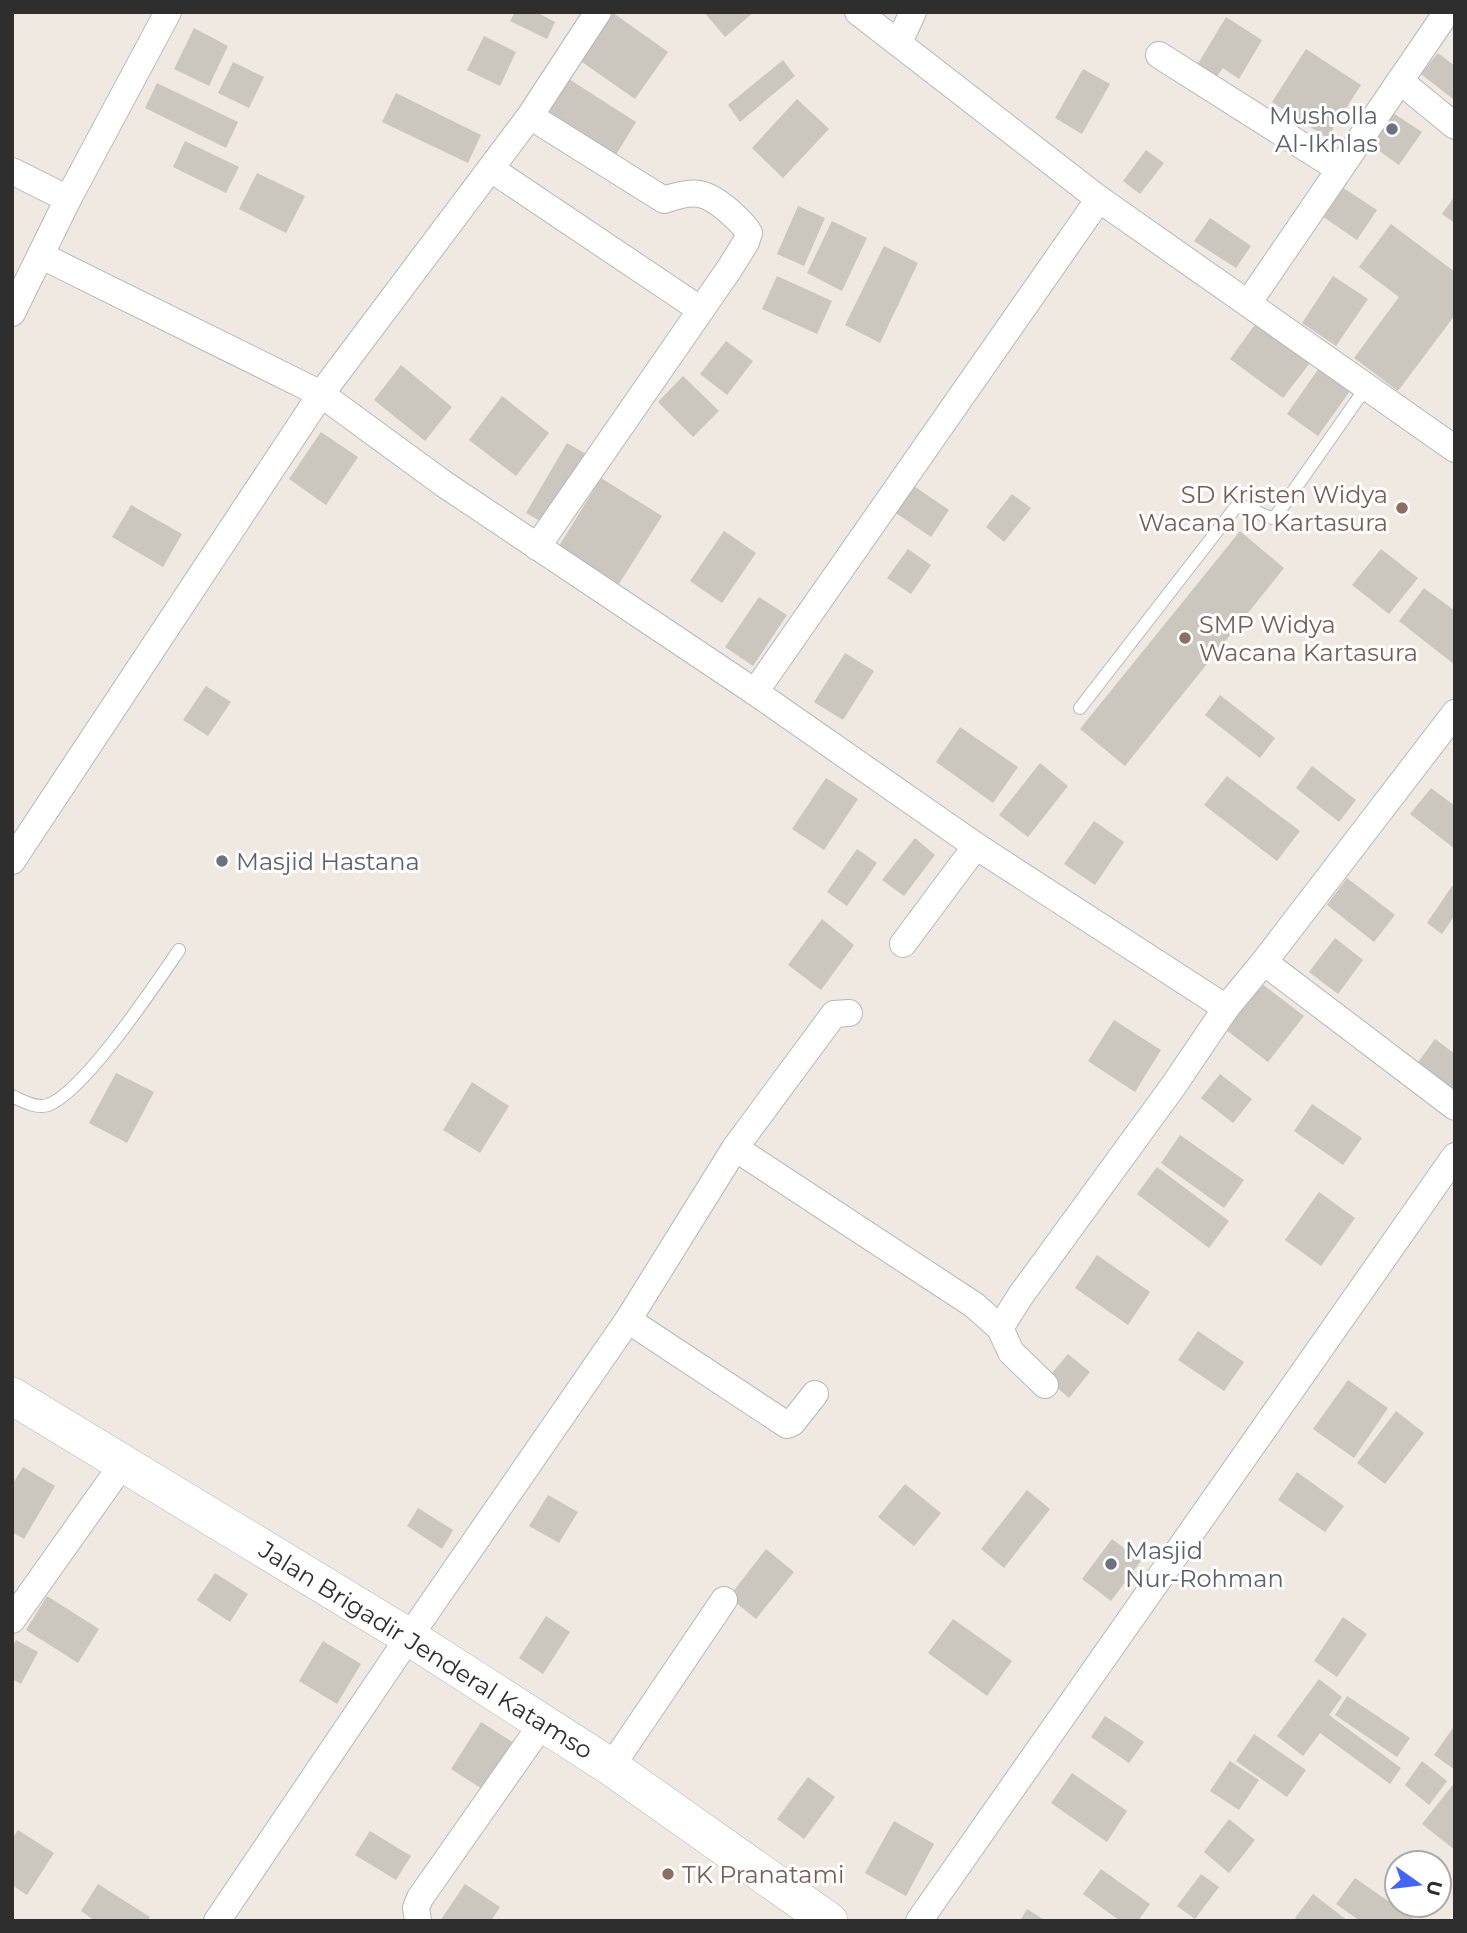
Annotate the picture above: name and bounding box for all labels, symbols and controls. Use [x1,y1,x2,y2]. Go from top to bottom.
place label: Musholla Al-Ikhlas [1269,101,1378,158]
marker: Musholla Al-Ikhlas [1384,121,1400,137]
place label: SD Kristen Widya Wacana 10 Kartasura [1138,480,1388,537]
marker: SD Kristen Widya Wacana 10 Kartasura [1394,500,1410,516]
place label: SMP Widya Wacana Kartasura [1199,610,1418,667]
marker: SMP Widya Wacana Kartasura [1177,630,1193,646]
place label: Masjid Hastana [236,847,420,876]
marker: Masjid Hastana [214,853,230,869]
street label: Jalan Brigadir Jenderal Katamso [253,1534,598,1765]
place label: Masjid Nur-Rohman [1125,1536,1284,1593]
marker: Masjid Nur-Rohman [1103,1556,1119,1572]
north arrow [1383,1849,1453,1919]
place label: TK Pranatami [682,1860,844,1889]
marker: TK Pranatami [660,1866,676,1882]
text: U [1421,1878,1447,1898]

